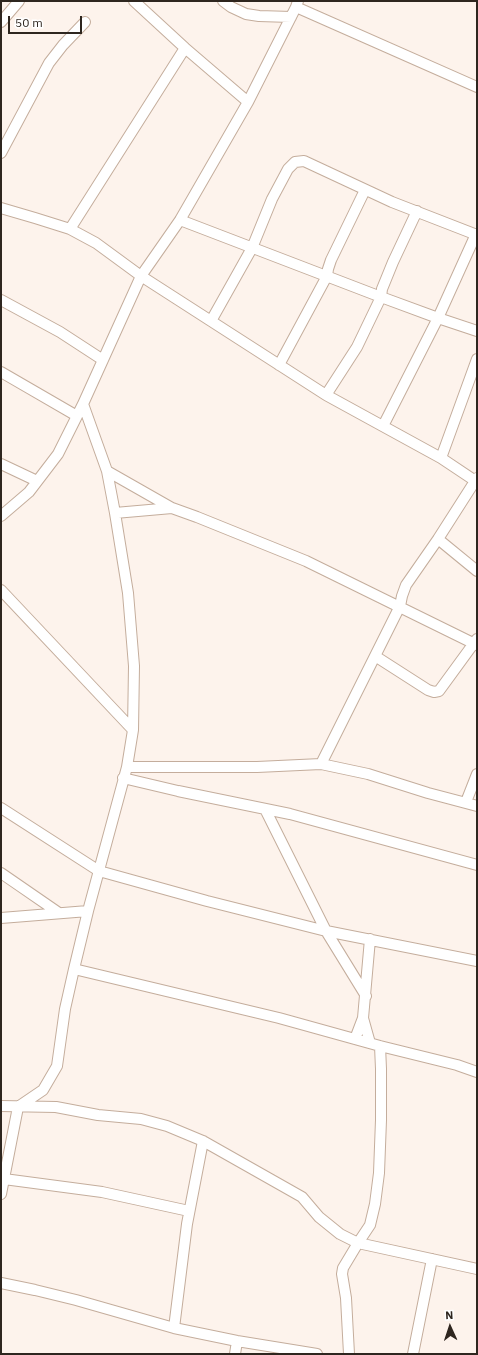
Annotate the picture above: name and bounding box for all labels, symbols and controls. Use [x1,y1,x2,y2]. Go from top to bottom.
scale bar [10,8,84,34]
text: 50 m [15,15,43,30]
north arrow [430,1307,470,1347]
text: N [445,1308,454,1322]

